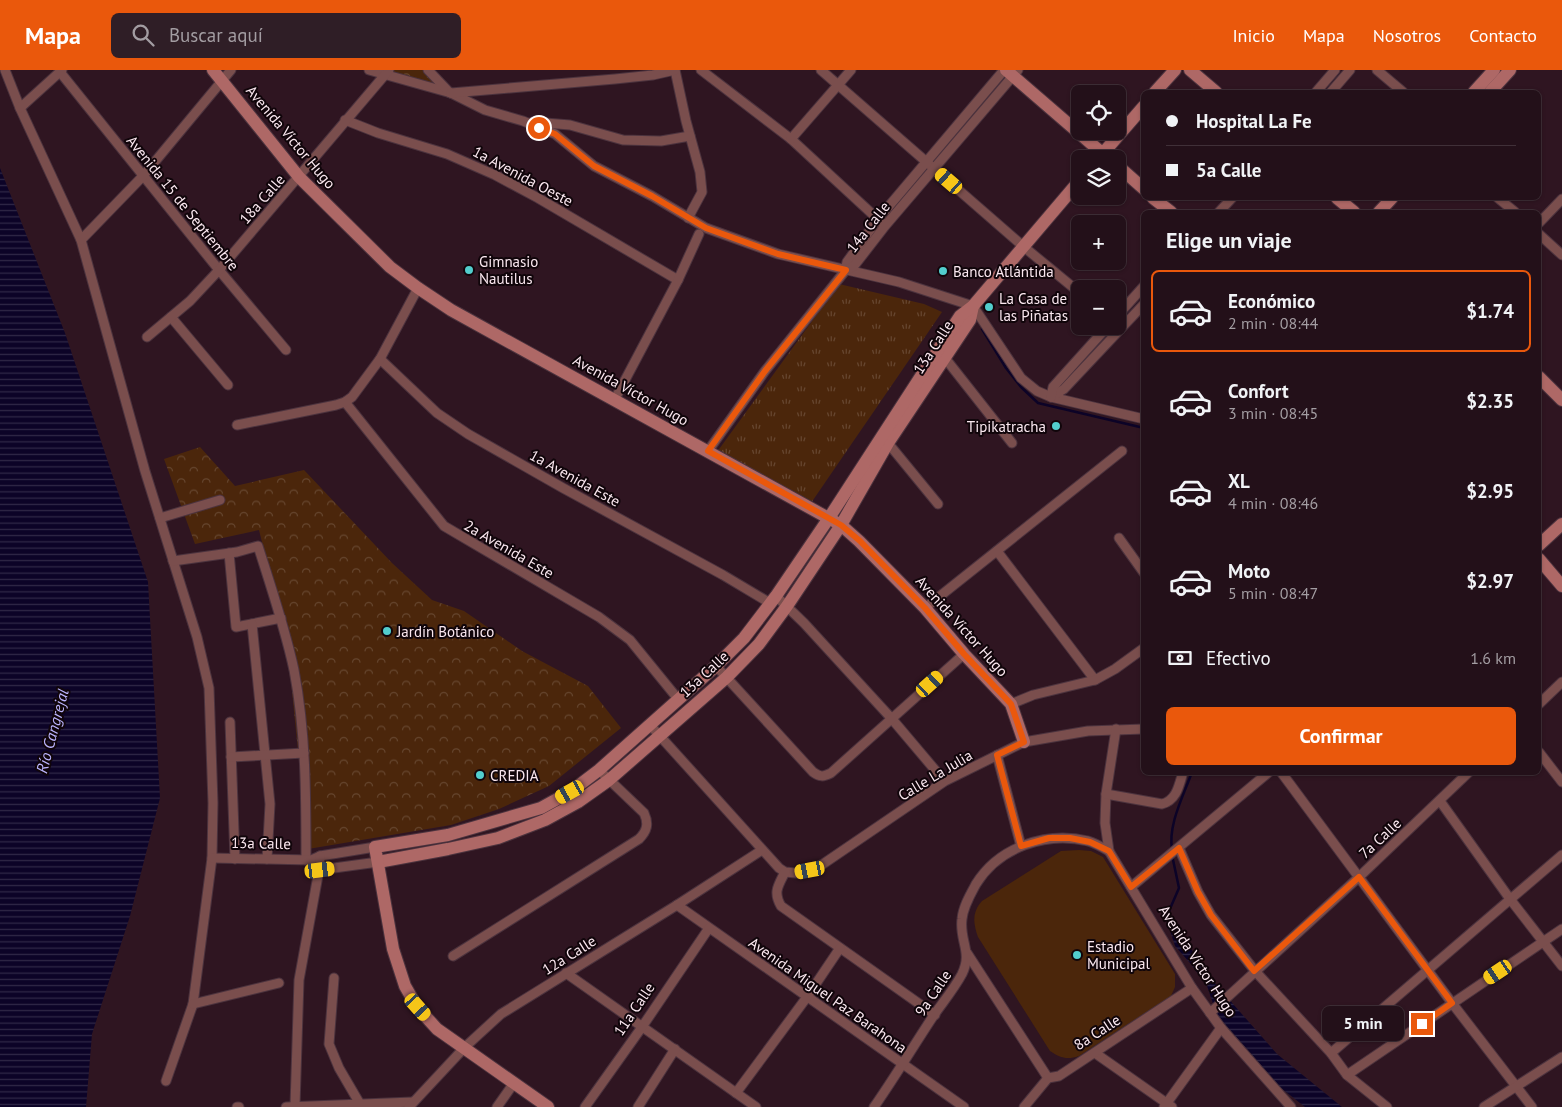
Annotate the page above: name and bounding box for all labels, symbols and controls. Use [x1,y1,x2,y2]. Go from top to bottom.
search box [111,13,461,58]
text: Mapa [25,20,81,51]
icon: search [129,21,157,49]
text: Buscar aquí [169,23,263,47]
text: Inicio [1232,24,1275,47]
text: Mapa [1303,24,1345,47]
text: Nosotros [1373,24,1441,47]
text: Contacto [1469,24,1537,47]
street label: Avenida Víctor Hugo [242,81,340,193]
map controls [1071,85,1126,335]
button: locate [1071,85,1126,140]
text: Hospital La Fe [1196,109,1312,133]
route start [528,117,550,139]
street label: Avenida 15 de Septiembre [123,132,243,274]
street label: 1a Avenida Oeste [470,142,576,210]
button: layers [1071,150,1126,205]
text: 5a Calle [1196,158,1261,182]
car [932,165,965,197]
street label: 18a Calle [235,170,289,228]
street label: 14a Calle [842,198,894,256]
button: + [1071,215,1126,270]
text: Elige un viaje [1166,226,1292,254]
place label: Gimnasio Nautilus [479,252,538,288]
place label: Banco Atlántida [953,262,1054,281]
marker: Gimnasio Nautilus [463,264,475,276]
marker: Banco Atlántida [937,265,949,277]
button: − [1071,280,1126,335]
place label: La Casa de las Piñatas [999,289,1068,325]
icon: car [1168,289,1213,334]
text: Económico [1228,289,1315,313]
text: $1.74 [1466,299,1514,323]
marker: La Casa de las Piñatas [983,301,995,313]
text: 2 min · 08:44 [1228,313,1318,333]
street label: 13a Calle [909,317,957,377]
street label: Avenida Víctor Hugo [570,350,692,430]
icon: car [1168,379,1213,424]
text: Confort [1228,379,1289,403]
text: $2.35 [1466,389,1514,413]
text: 3 min · 08:45 [1228,403,1318,423]
place label: Tipikatracha [967,417,1046,436]
marker: Tipikatracha [1050,420,1062,432]
street label: 1a Avenida Este [526,445,624,511]
icon: car [1168,469,1213,514]
text: XL [1228,469,1250,493]
text: $2.95 [1466,479,1514,503]
text: 4 min · 08:46 [1228,493,1318,513]
street label: 2a Avenida Este [461,516,557,582]
icon: car [1168,559,1213,604]
text: Moto [1228,559,1270,583]
text: $2.97 [1466,569,1514,593]
street label: Avenida Víctor Hugo [912,572,1012,680]
text: 5 min · 08:47 [1228,583,1318,603]
place label: Jardín Botánico [396,622,494,641]
marker: Jardín Botánico [381,625,393,637]
icon: cash [1166,644,1194,672]
text: Efectivo [1206,646,1271,670]
street label: 13a Calle [676,647,732,701]
text: 1.6 km [1470,648,1516,668]
car [913,668,946,700]
water label: Río Cangrejal [31,686,73,775]
button: Confirmar [1166,707,1516,765]
street label: Calle La Julia [894,745,976,805]
place label: CREDIA [490,766,539,785]
marker: CREDIA [474,769,486,781]
car [553,778,586,806]
street label: 7a Calle [1355,814,1405,862]
street label: 13a Calle [231,833,291,853]
car [793,860,826,880]
car [304,861,335,879]
street label: Avenida Víctor Hugo [1155,902,1241,1020]
street label: 12a Calle [539,931,599,979]
street label: Avenida Miguel Paz Barahona [745,933,911,1057]
place label: Estadio Municipal [1087,937,1151,973]
marker: Estadio Municipal [1071,949,1083,961]
car [1481,957,1514,987]
street label: 9a Calle [911,966,955,1020]
street label: 11a Calle [609,979,659,1039]
car [402,991,433,1023]
callout: 5 min [1322,1006,1404,1042]
street label: 8a Calle [1070,1010,1124,1054]
text: 5 min [1343,1013,1383,1033]
route end [1411,1013,1433,1035]

